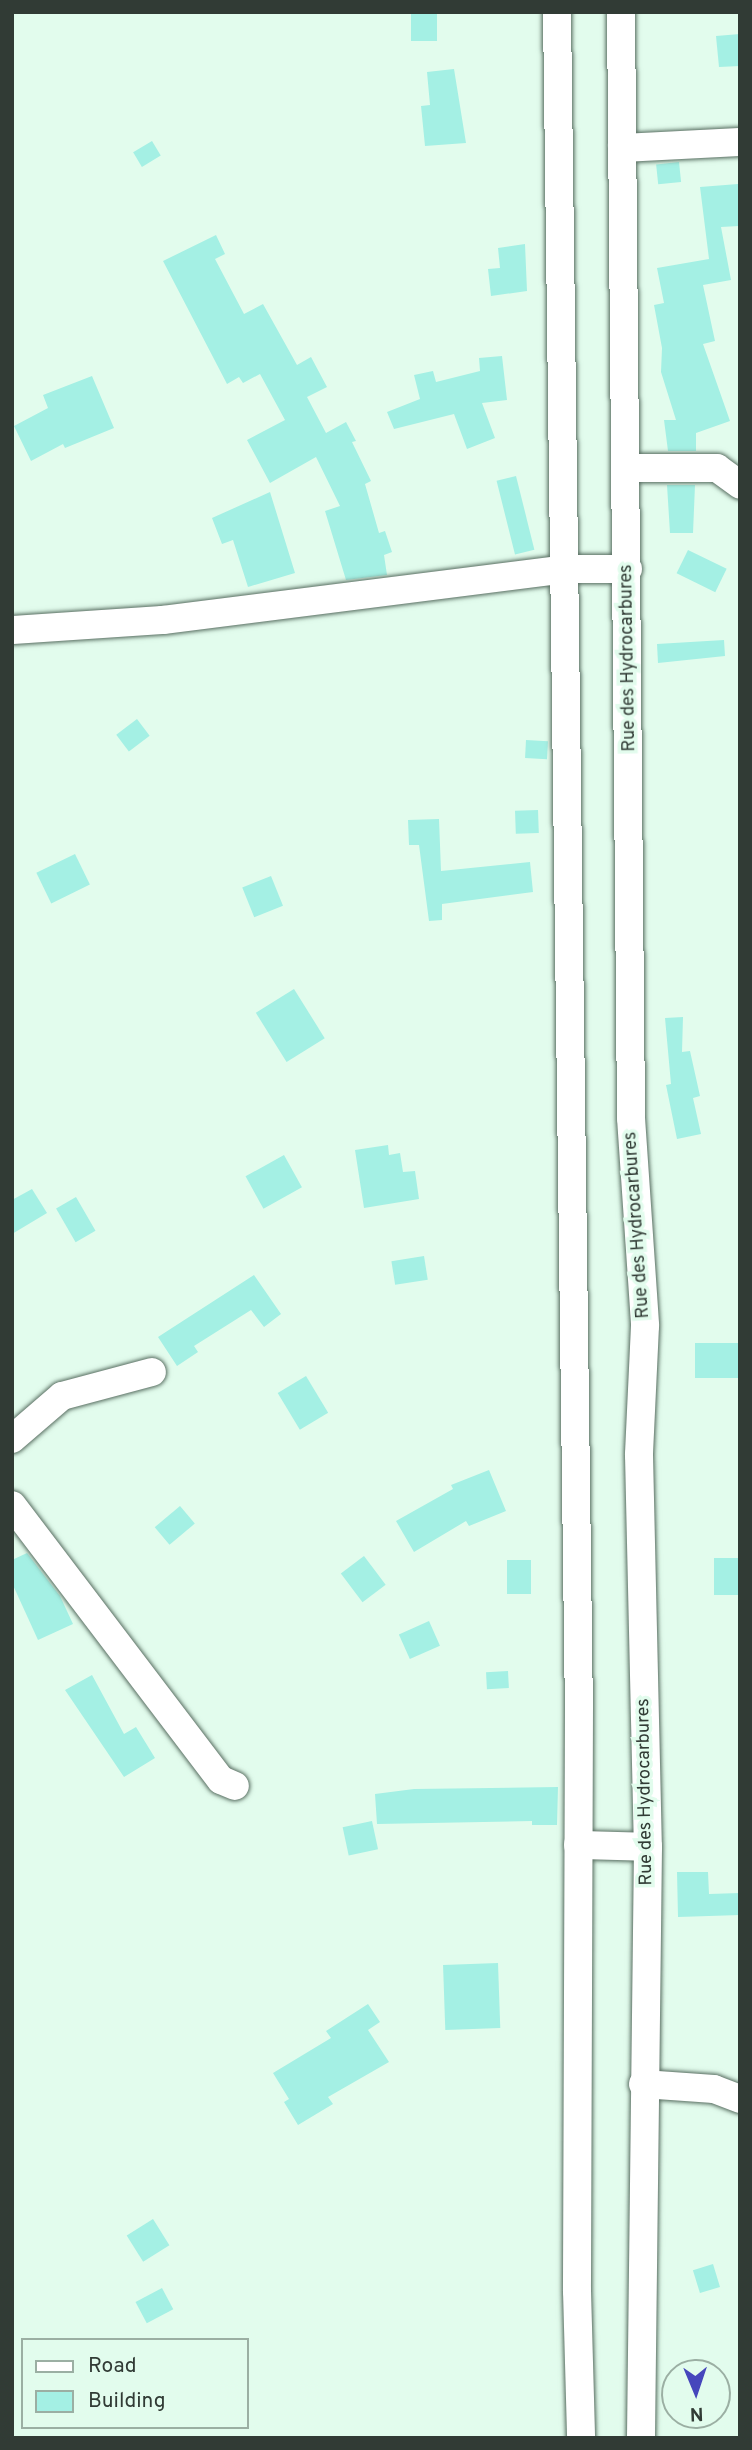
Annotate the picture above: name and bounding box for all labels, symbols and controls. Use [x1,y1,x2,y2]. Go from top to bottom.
street label: Rue des Hydrocarbures [617,564,641,752]
street label: Rue des Hydrocarbures [621,1131,655,1319]
street label: Rue des Hydrocarbures [634,1698,658,1886]
legend [21,2338,248,2429]
text: Road [88,2353,137,2380]
north arrow [661,2359,731,2429]
text: Building [88,2388,166,2415]
text: N [689,2401,704,2425]

